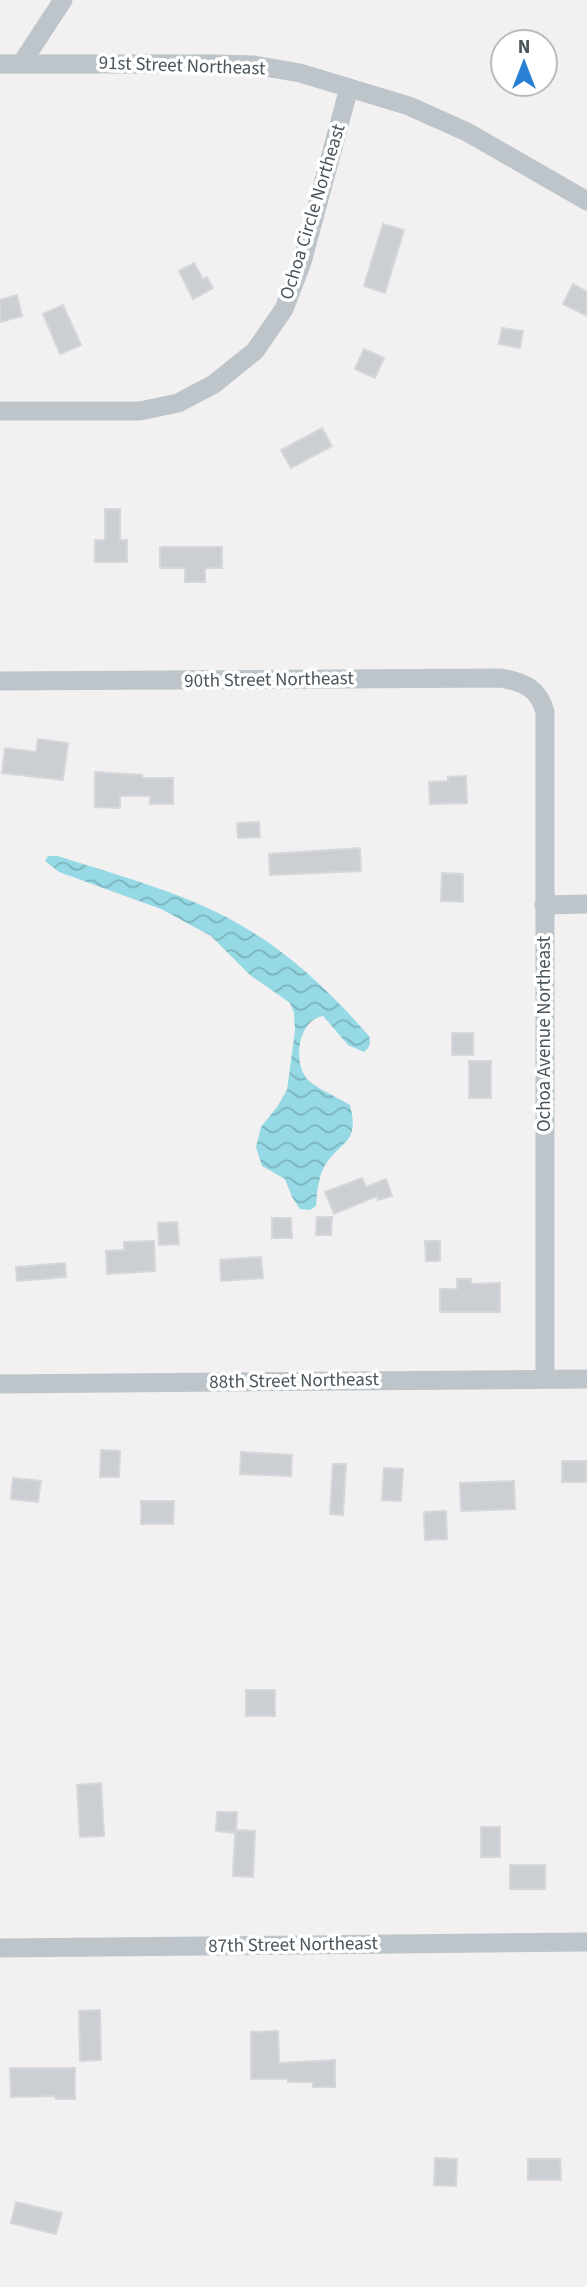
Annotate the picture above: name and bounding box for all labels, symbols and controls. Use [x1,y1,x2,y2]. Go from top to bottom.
north arrow [489,28,559,98]
text: N [518,34,530,61]
street label: 91st Street Northeast [98,50,266,82]
street label: Ochoa Circle Northeast [273,120,353,303]
street label: 90th Street Northeast [184,665,355,695]
street label: Ochoa Avenue Northeast [531,935,558,1132]
street label: 88th Street Northeast [209,1366,380,1396]
street label: 87th Street Northeast [208,1930,379,1960]

